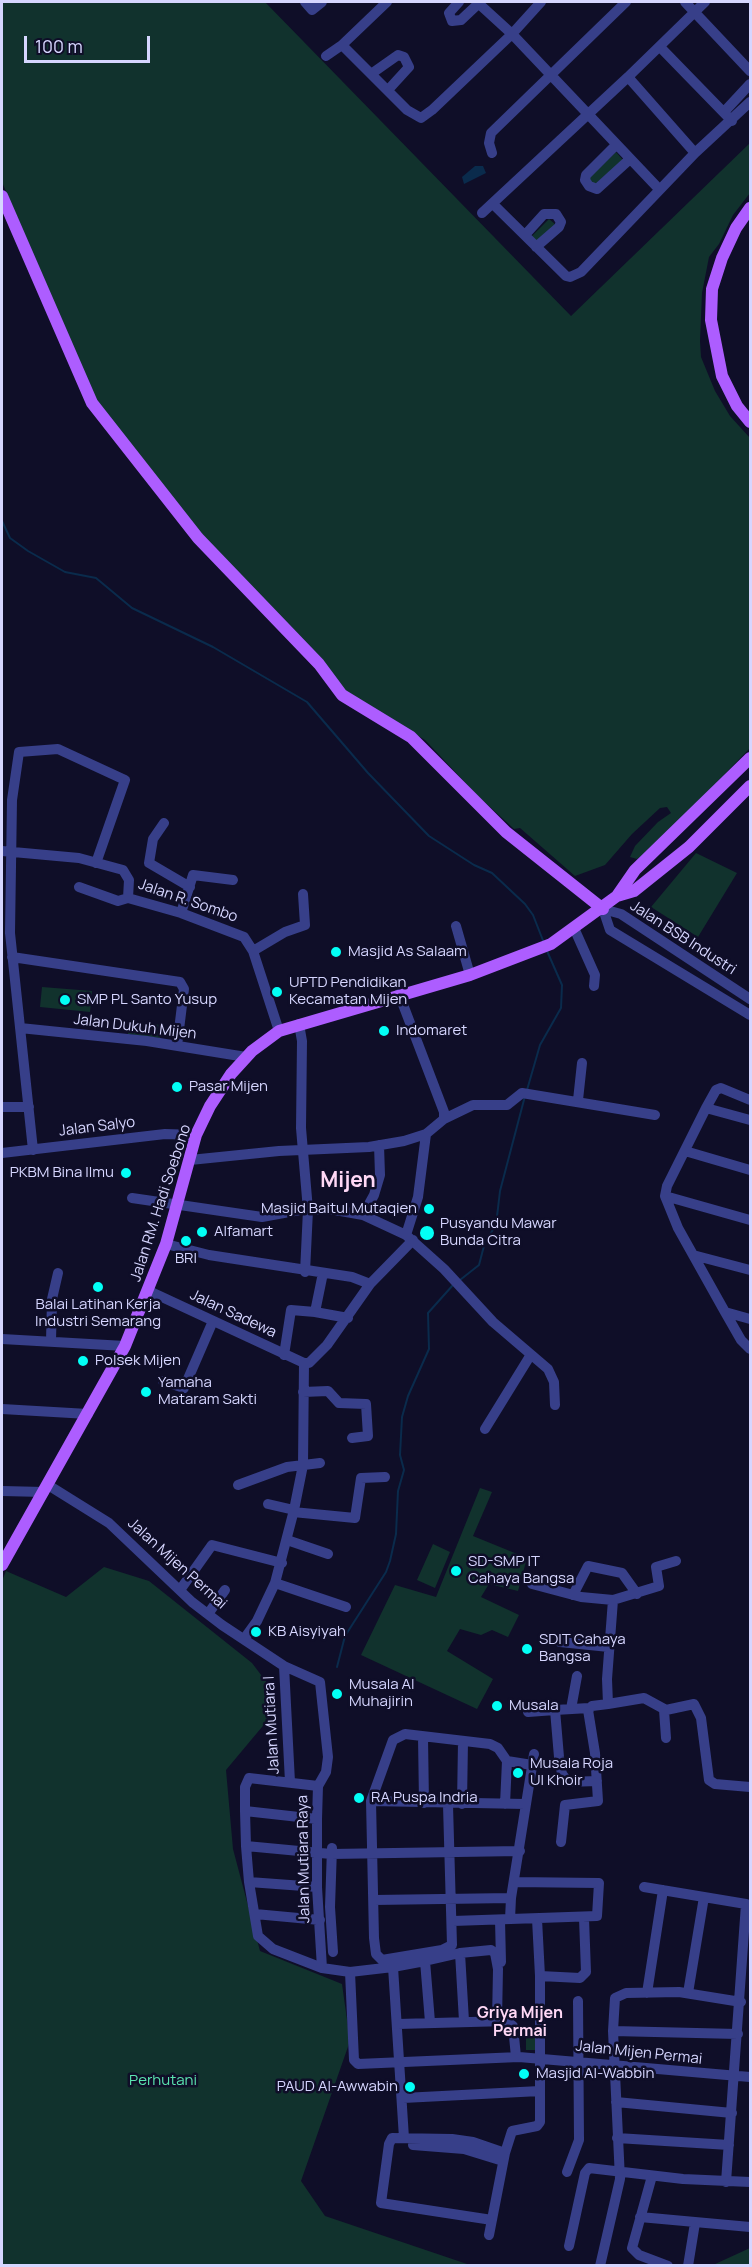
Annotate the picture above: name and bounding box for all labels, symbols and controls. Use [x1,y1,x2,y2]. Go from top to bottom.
scale bar [27,24,153,62]
text: 100 m [35,34,83,58]
street label: Jalan R. Sombo [136,876,240,926]
street label: Jalan BSB Industri [627,897,739,979]
place label: Masjid As Salaam [348,943,467,961]
marker: Masjid As Salaam [329,945,343,959]
place label: UPTD Pendidikan Kecamatan Mijen [289,974,407,1009]
marker: UPTD Pendidikan Kecamatan Mijen [270,985,284,999]
place label: SMP PL Santo Yusup [77,991,217,1009]
marker: SMP PL Santo Yusup [58,993,72,1007]
street label: Jalan Dukuh Mijen [73,1011,197,1043]
place label: Indomaret [396,1022,467,1040]
marker: Indomaret [377,1024,391,1038]
place label: Pasar Mijen [189,1078,268,1096]
marker: Pasar Mijen [170,1080,184,1094]
street label: Jalan Salyo [58,1113,136,1141]
street label: Jalan RM. Hadi Soebono [127,1122,195,1284]
place label: PKBM Bina Ilmu [10,1164,114,1182]
marker: PKBM Bina Ilmu [119,1166,133,1180]
district label: Mijen [320,1168,376,1194]
place label: Masjid Baitul Mutaqien [261,1200,417,1218]
marker: Masjid Baitul Mutaqien [422,1202,436,1216]
place label: Pusyandu Mawar Bunda Citra [440,1215,557,1250]
place label: Alfamart [214,1223,273,1241]
marker: Pusyandu Mawar Bunda Citra [418,1224,436,1242]
marker: Alfamart [195,1225,209,1239]
marker: BRI [179,1234,193,1248]
place label: BRI [175,1250,197,1268]
marker: Balai Latihan Kerja Industri Semarang [91,1280,105,1294]
street label: Jalan Sadewa [187,1286,279,1342]
place label: Balai Latihan Kerja Industri Semarang [35,1296,161,1331]
place label: Polsek Mijen [95,1352,181,1370]
marker: Polsek Mijen [76,1354,90,1368]
place label: Yamaha Mataram Sakti [158,1374,257,1409]
marker: Yamaha Mataram Sakti [139,1385,153,1399]
street label: Jalan Mijen Permai [124,1515,230,1613]
place label: SD-SMP IT Cahaya Bangsa [468,1553,574,1588]
marker: SD-SMP IT Cahaya Bangsa [449,1564,463,1578]
place label: KB Aisyiyah [268,1623,346,1641]
marker: KB Aisyiyah [249,1625,263,1639]
place label: SDIT Cahaya Bangsa [539,1631,626,1666]
marker: SDIT Cahaya Bangsa [520,1642,534,1656]
street label: Jalan Mutiara I [260,1675,284,1775]
place label: Musala Al Muhajirin [349,1676,415,1711]
marker: Musala Al Muhajirin [330,1687,344,1701]
place label: Musala [509,1697,559,1715]
marker: Musala [490,1699,504,1713]
place label: Musala Roja Ul Khoir [530,1755,613,1790]
marker: Musala Roja Ul Khoir [511,1766,525,1780]
place label: RA Puspa Indria [371,1789,478,1807]
marker: RA Puspa Indria [352,1791,366,1805]
street label: Jalan Mutiara Raya [294,1795,314,1923]
district label: Griya Mijen Permai [477,2004,563,2042]
street label: Jalan Mijen Permai [575,2037,703,2069]
place label: Masjid Al-Wabbin [536,2065,654,2083]
marker: Masjid Al-Wabbin [517,2067,531,2081]
park label: Perhutani [129,2072,197,2090]
place label: PAUD Al-Awwabin [277,2078,398,2096]
marker: PAUD Al-Awwabin [403,2080,417,2094]

